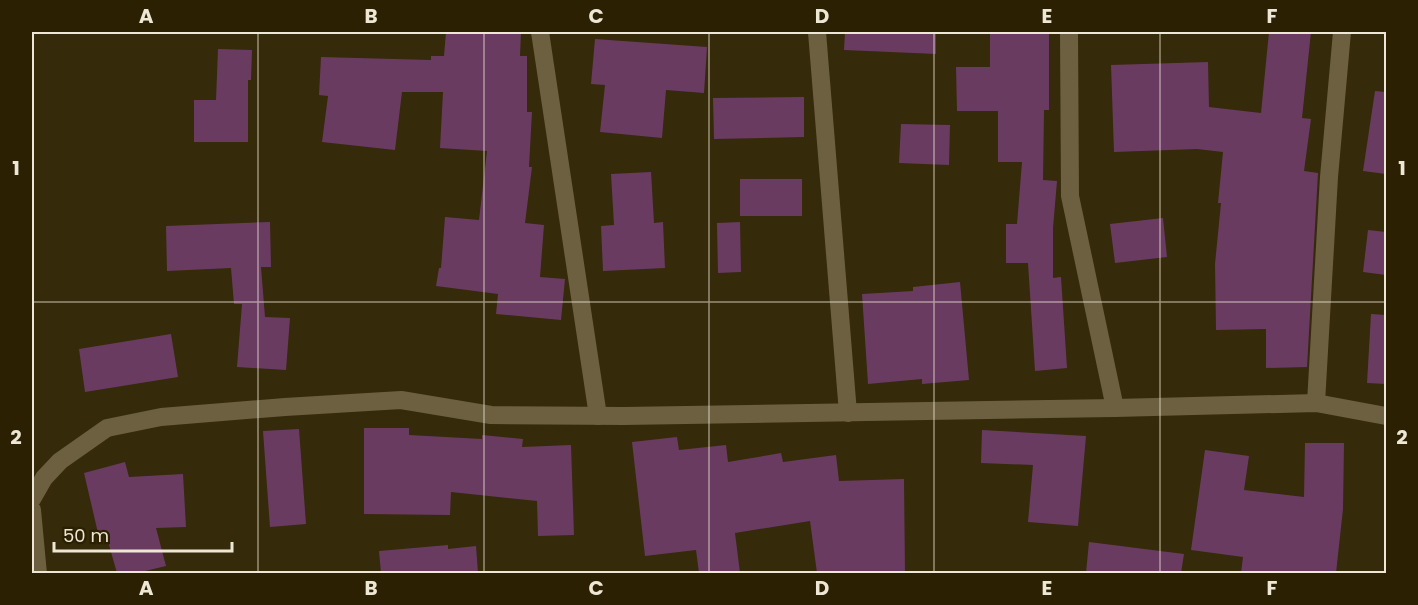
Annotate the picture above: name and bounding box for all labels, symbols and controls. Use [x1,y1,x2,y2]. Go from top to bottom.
text: A [139,2,154,30]
text: B [364,2,378,30]
text: C [588,2,604,30]
text: D [815,2,829,30]
text: E [1042,2,1052,30]
text: F [1267,2,1278,30]
text: 1 [12,154,20,182]
text: 1 [1398,154,1406,182]
text: 2 [10,423,22,451]
text: 2 [1396,423,1408,451]
scale bar [54,515,232,553]
text: 50 m [63,523,109,548]
text: A [139,574,154,602]
text: B [364,574,378,602]
text: C [588,574,604,602]
text: D [815,574,829,602]
text: E [1042,574,1052,602]
text: F [1267,574,1278,602]

